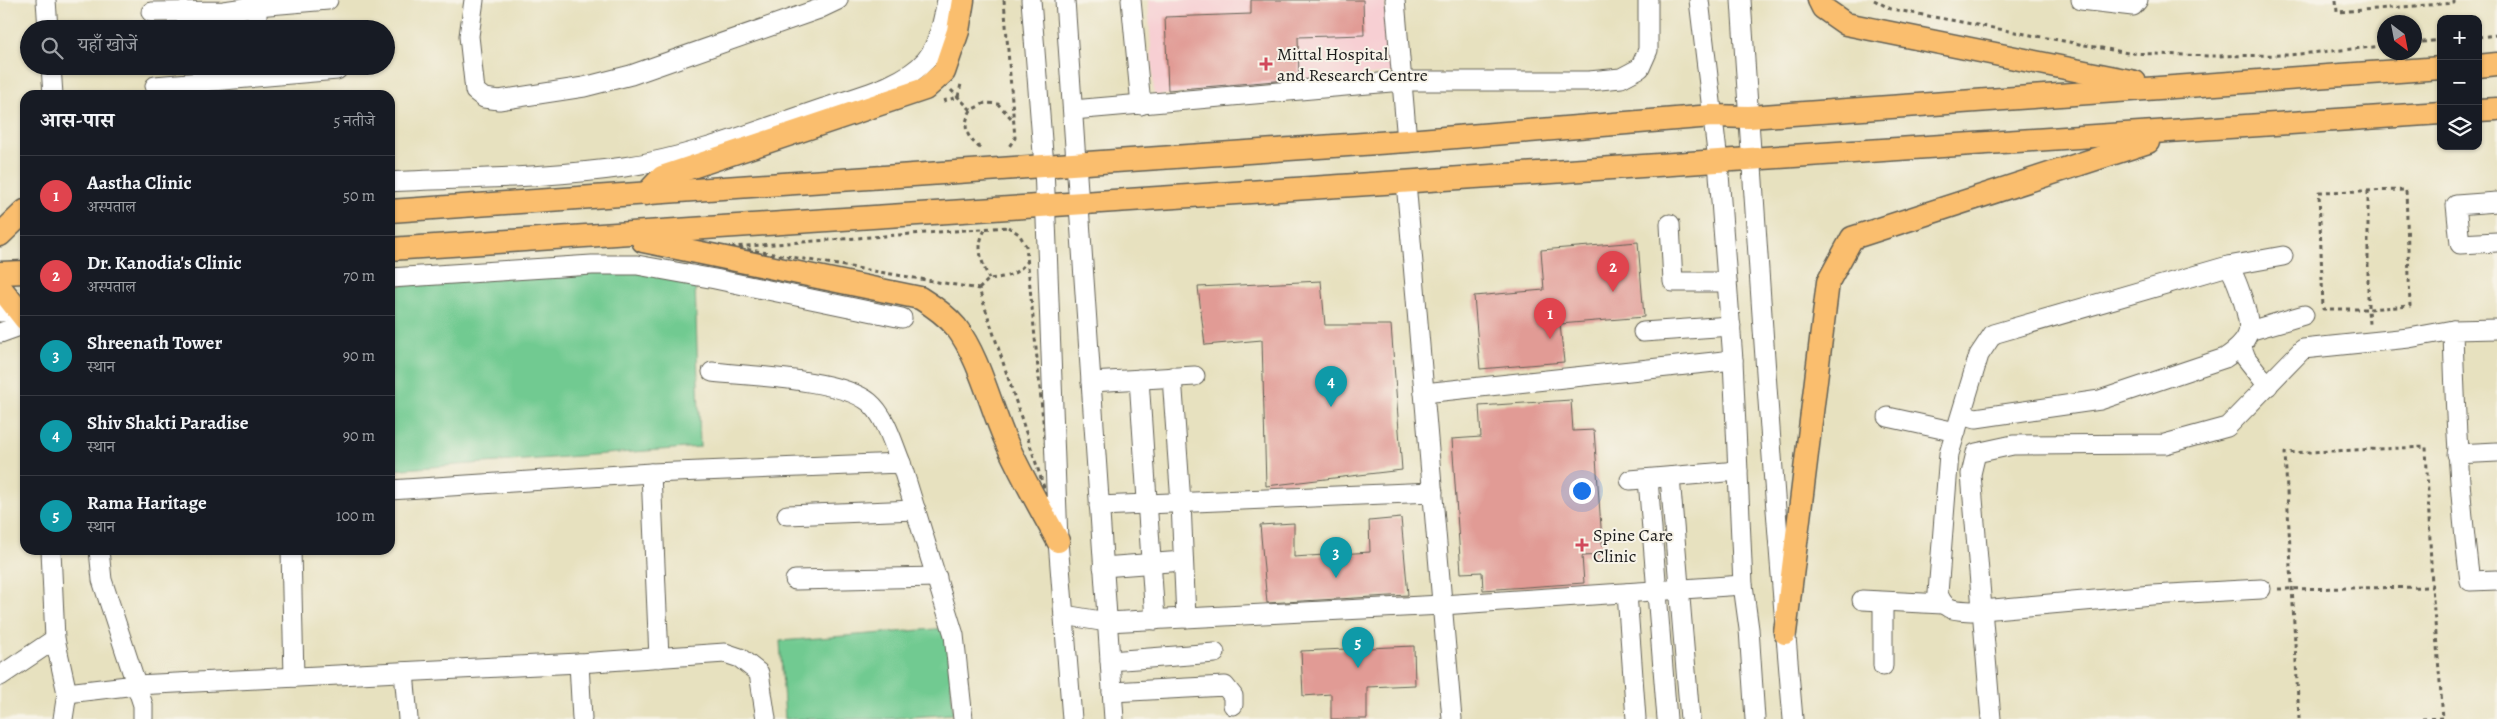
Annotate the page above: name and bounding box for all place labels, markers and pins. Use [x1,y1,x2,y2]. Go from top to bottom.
place label: Mittal Hospital and Research Centre [1277,42,1428,87]
marker: Mittal Hospital and Research Centre [1259,57,1273,71]
pin: 2 [1597,251,1629,292]
pin: 1 [1534,298,1566,339]
pin: 4 [1315,366,1347,407]
place label: Spine Care Clinic [1593,523,1673,568]
pin: 3 [1320,537,1352,578]
marker: Spine Care Clinic [1575,538,1589,552]
pin: 5 [1342,627,1374,668]

